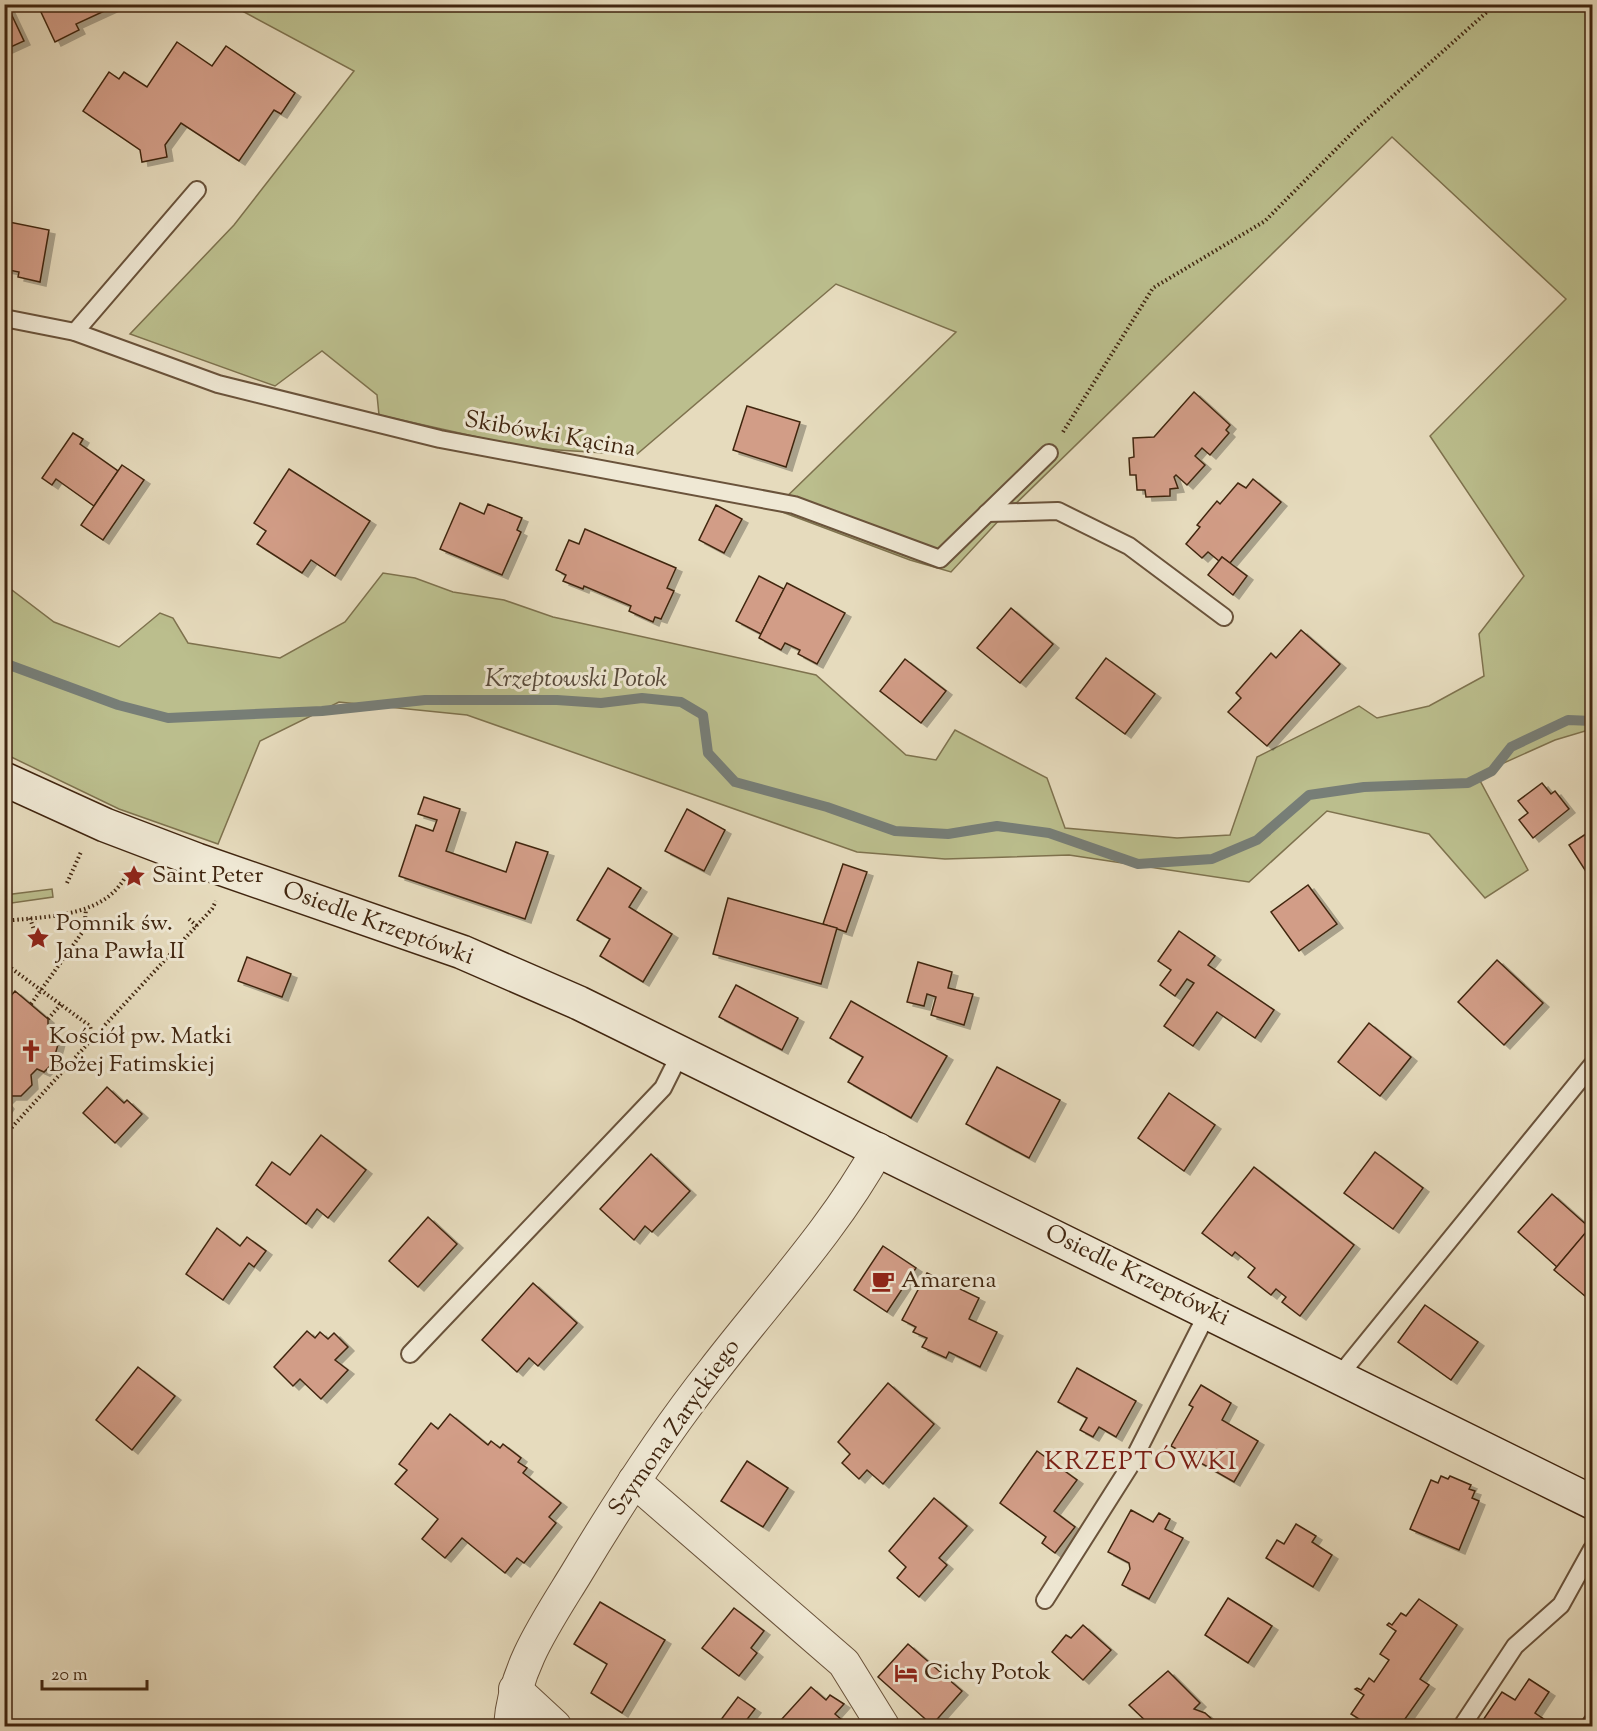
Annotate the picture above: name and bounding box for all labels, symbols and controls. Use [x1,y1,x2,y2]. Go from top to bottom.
street label: Skibówki Kącina [462,403,638,467]
water label: Krzeptowski Potok [485,661,667,698]
place label: Saint Peter [152,859,263,893]
place icon: Saint Peter [121,863,147,889]
street label: Osiedle Krzeptówki [277,874,479,975]
place label: Pomnik św. Jana Pawła II [54,907,185,969]
place icon: Pomnik św. Jana Pawła II [25,925,51,951]
place label: Kościół pw. Matki Bożej Fatimskiej [49,1020,232,1082]
church icon: Kościół pw. Matki Bożej Fatimskiej [18,1038,44,1064]
street label: Osiedle Krzeptówki [1039,1217,1235,1336]
place label: Amarena [901,1264,997,1298]
cafe icon: Amarena [870,1268,896,1294]
street label: Szymona Zaryckiego [601,1332,749,1524]
district label: KRZEPTÓWKI [1044,1444,1238,1481]
scale bar [42,1653,147,1691]
place label: Cichy Potok [924,1656,1051,1690]
hotel icon: Cichy Potok [893,1660,919,1686]
text: 20 m [51,1663,88,1689]

